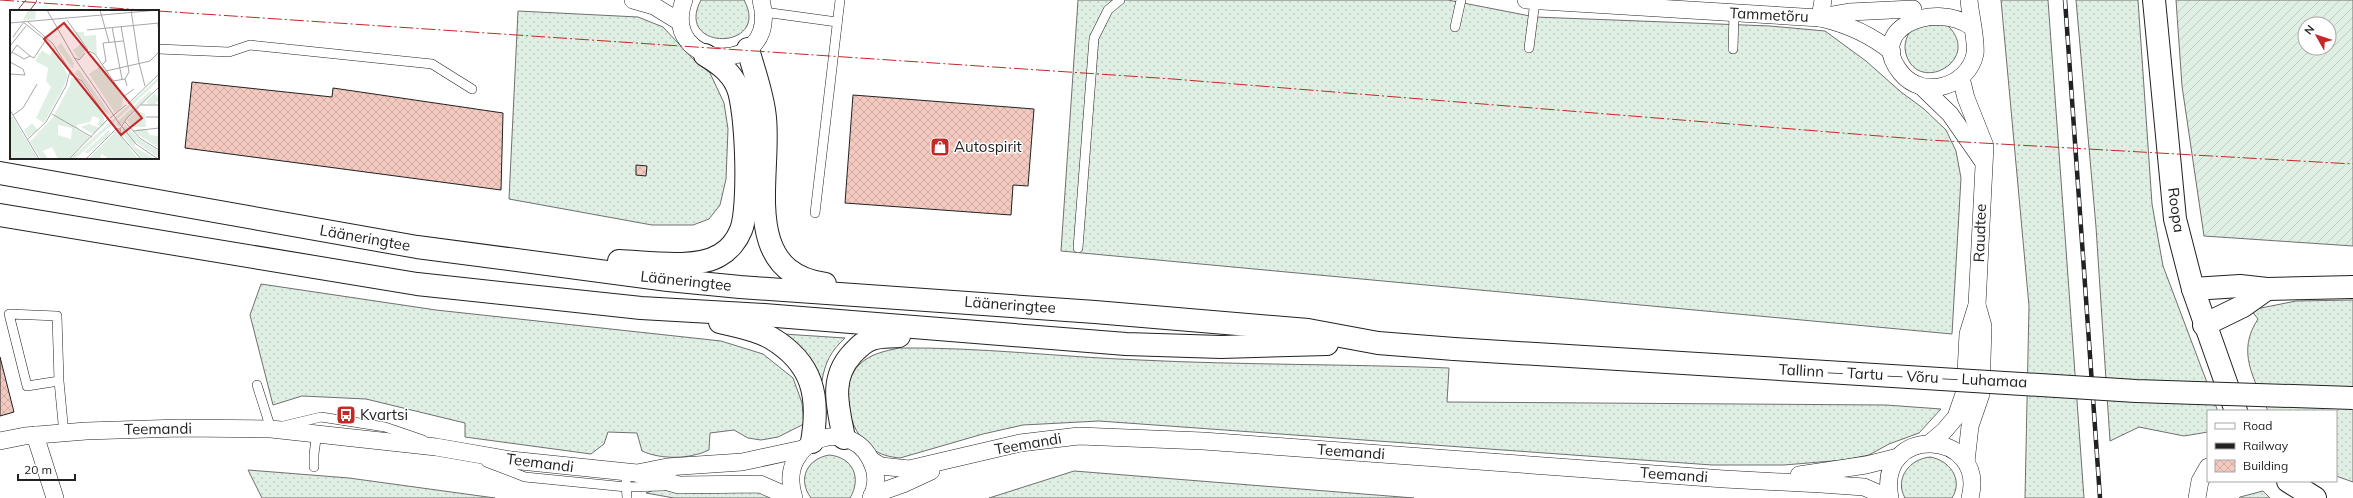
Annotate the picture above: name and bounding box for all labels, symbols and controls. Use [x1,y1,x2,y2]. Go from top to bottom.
street label: Tammetõru [1729,3,1809,26]
inset map [10,10,159,159]
north arrow [2297,16,2337,56]
text: N [2301,22,2317,37]
shop icon: Autospirit [929,136,951,158]
place label: Autospirit [954,137,1022,156]
street label: Roopa [2164,186,2189,234]
street label: Raudtee [1969,203,1990,263]
street label: Lääneringtee [318,220,412,255]
street label: Lääneringtee [640,266,733,295]
street label: Lääneringtee [964,292,1056,317]
street label: Tallinn — Tartu — Võru — Luhamaa [1778,360,2028,391]
bus stop icon: Kvartsi [335,404,357,426]
place label: Kvartsi [360,405,408,424]
legend [2207,410,2337,482]
street label: Teemandi [124,418,192,439]
text: Road [2243,418,2272,433]
street label: Teemandi [993,428,1063,459]
text: Railway [2243,438,2289,453]
street label: Teemandi [1317,440,1385,463]
street label: Teemandi [505,449,575,476]
scale bar [18,456,75,482]
text: Building [2243,458,2288,473]
text: 20 m [24,462,52,477]
street label: Teemandi [1640,463,1708,486]

